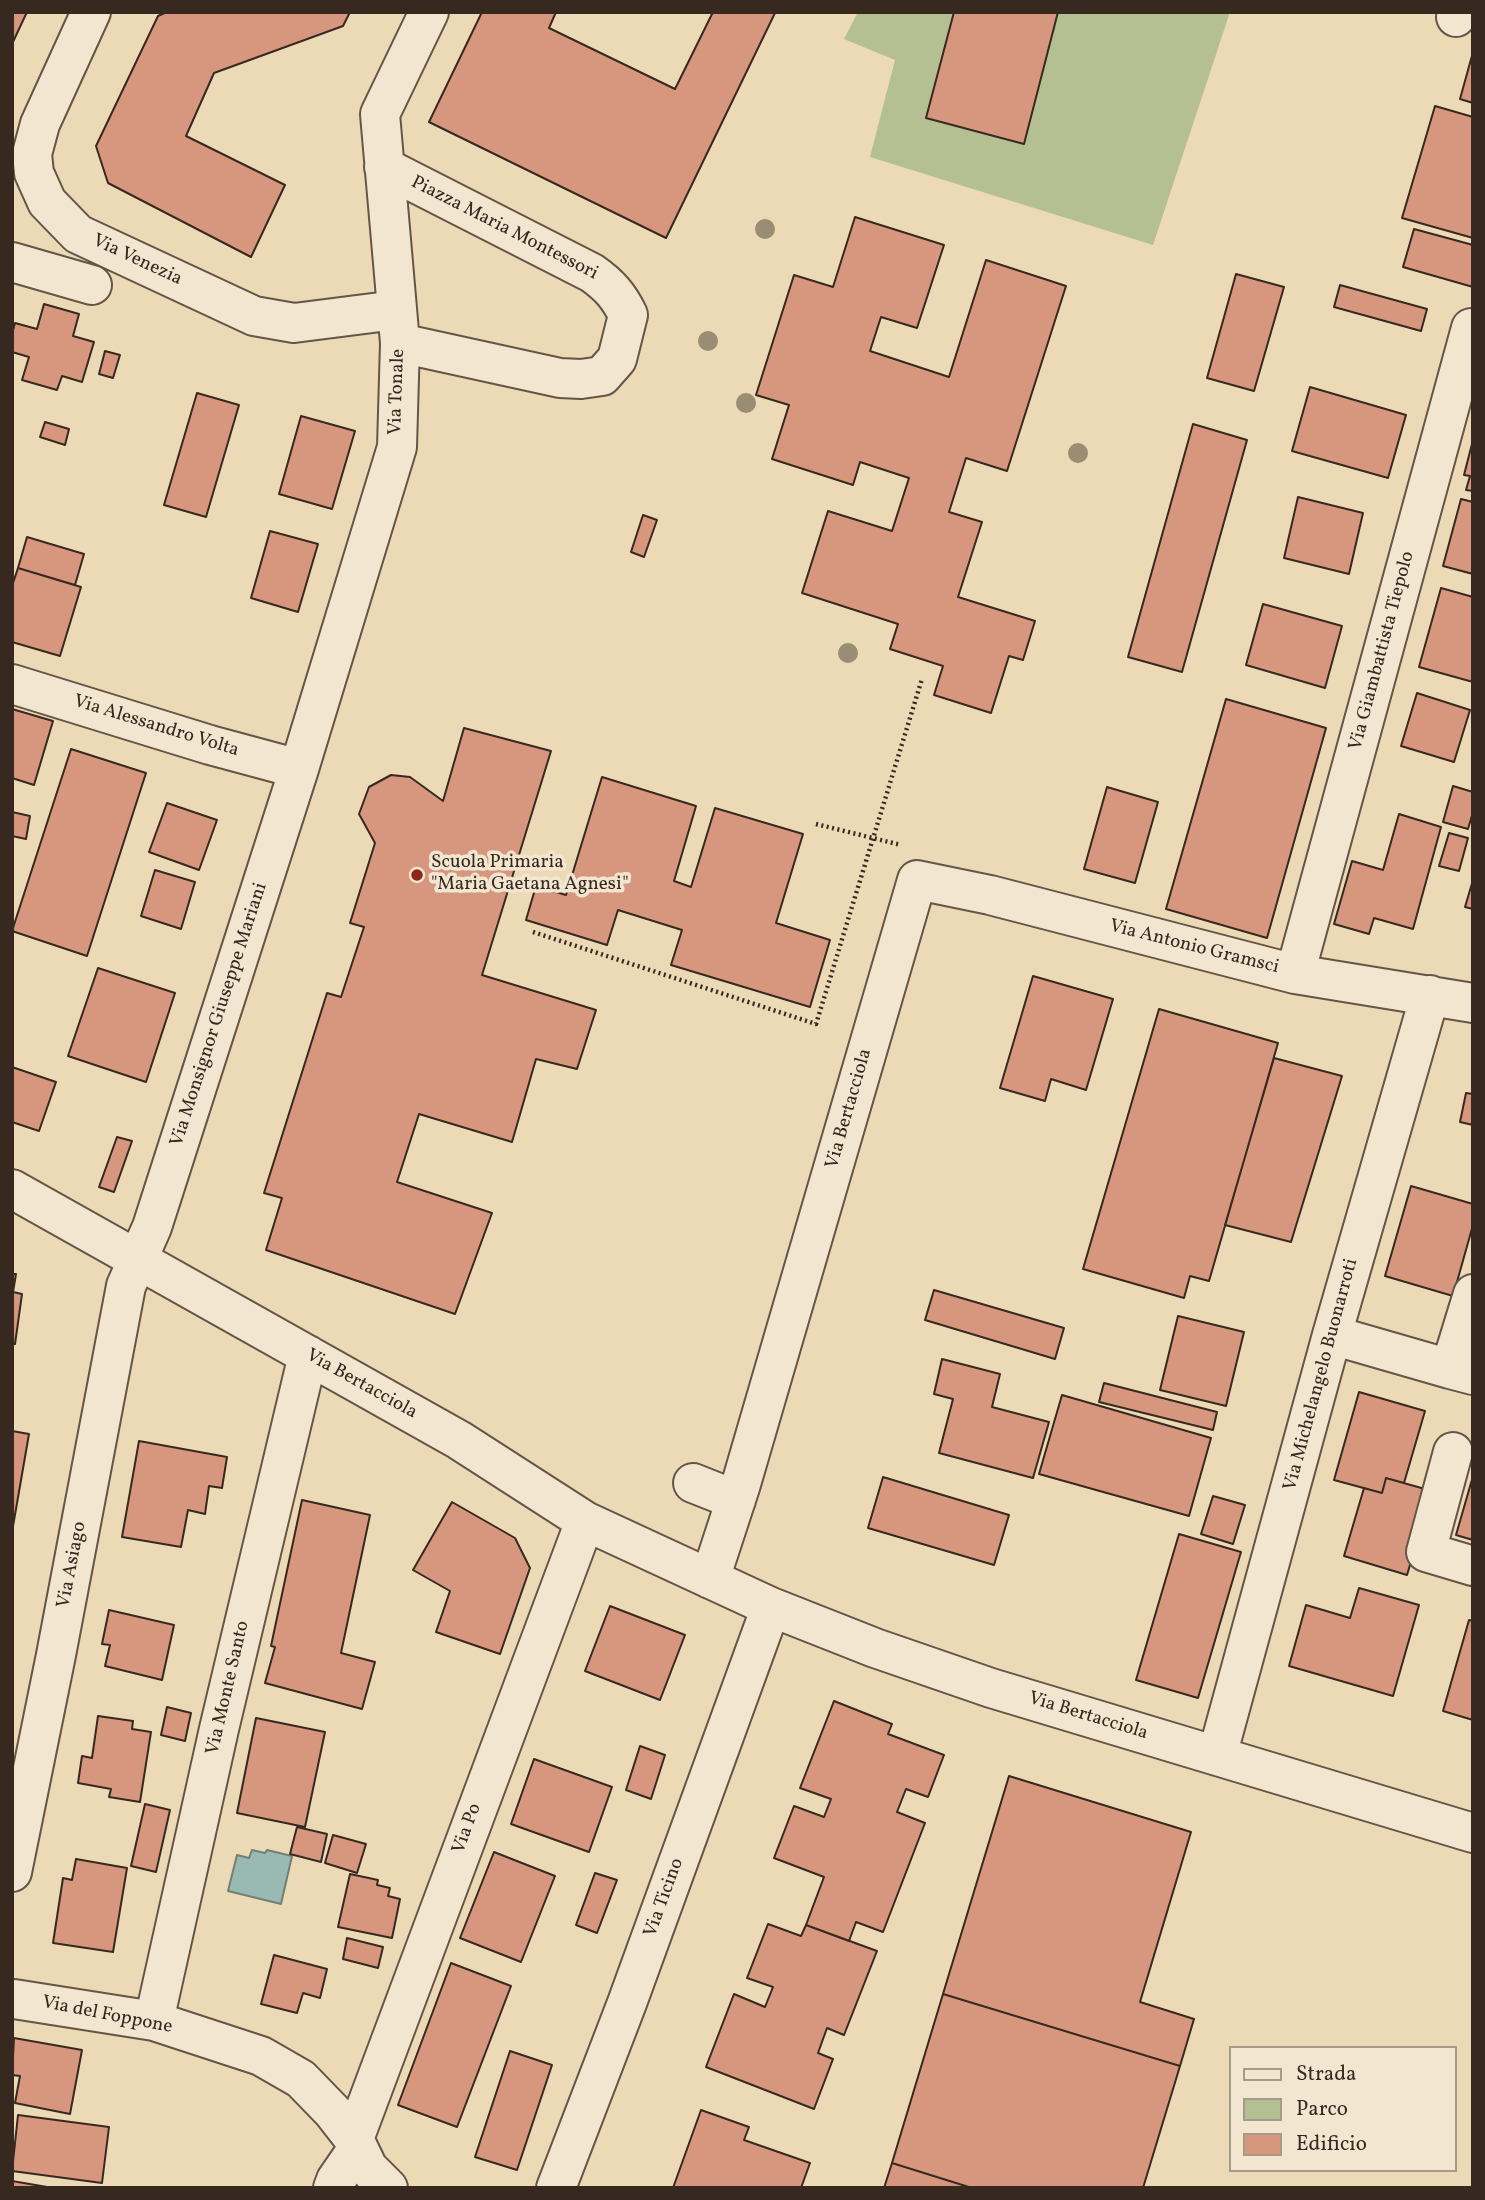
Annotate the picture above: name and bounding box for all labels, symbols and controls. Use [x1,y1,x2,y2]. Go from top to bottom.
street label: Piazza Maria Montessori [407,172,601,286]
street label: Via Venezia [89,230,185,292]
street label: Via Tonale [385,348,411,436]
street label: Via Giambattista Tiepolo [1345,549,1421,753]
street label: Via Alessandro Volta [71,691,241,763]
place label: Scuola Primaria "Maria Gaetana Agnesi" [431,853,629,897]
marker: Scuola Primaria "Maria Gaetana Agnesi" [409,867,425,883]
street label: Via Monsignor Giuseppe Mariani [167,880,273,1150]
street label: Via Antonio Gramsci [1107,916,1281,980]
street label: Via Bertacciola [822,1046,878,1172]
street label: Via Michelangelo Buonarroti [1280,1256,1364,1494]
street label: Via Bertacciola [301,1345,421,1425]
street label: Via Asiago [53,1520,93,1610]
street label: Via Monte Santo [202,1619,256,1757]
street label: Via Bertacciola [1025,1688,1151,1746]
street label: Via Po [448,1801,488,1857]
street label: Via Ticino [640,1855,690,1941]
street label: Via del Foppone [40,1992,174,2040]
legend [1230,2046,1457,2172]
text: Strada [1296,2060,1357,2089]
text: Parco [1296,2095,1348,2124]
text: Edificio [1296,2130,1367,2159]

